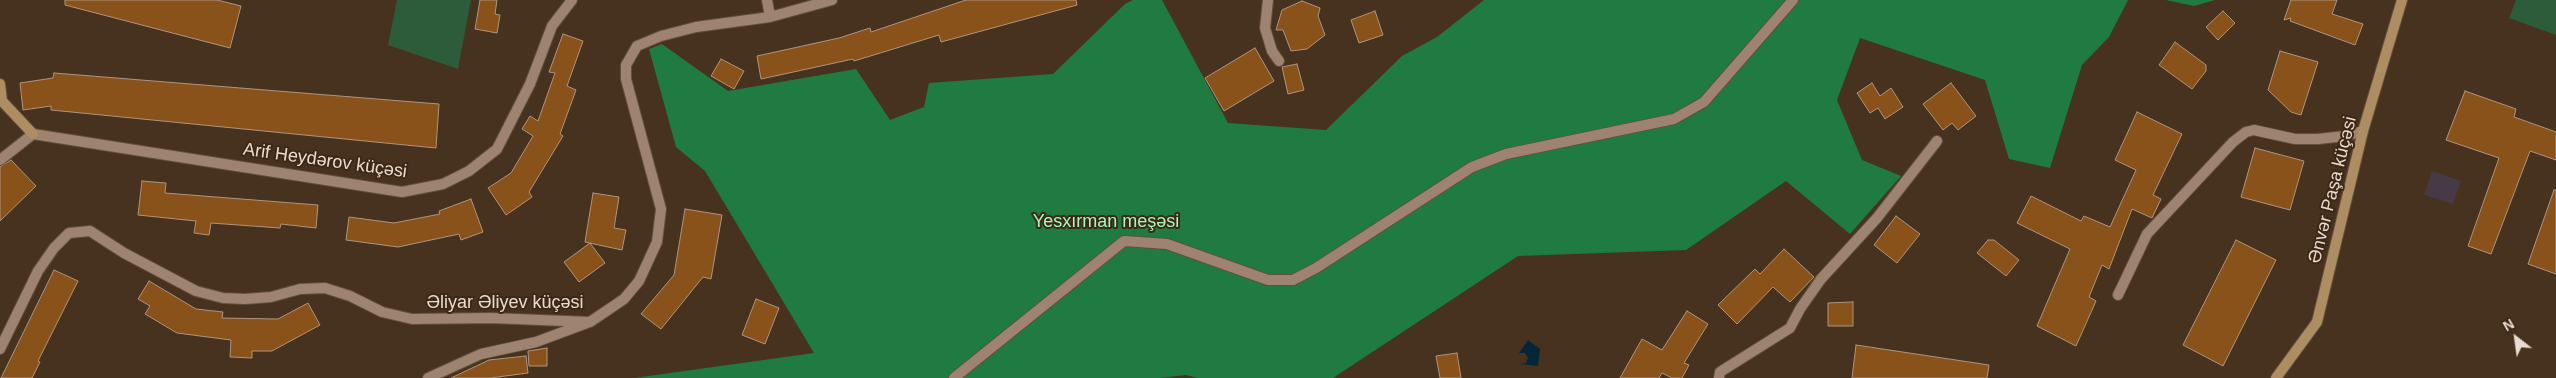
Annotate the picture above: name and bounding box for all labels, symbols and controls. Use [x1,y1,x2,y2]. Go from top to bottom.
street label: Ənvər Paşa küçəsi [2304,114,2362,266]
street label: Arif Heydərov küçəsi [242,139,408,183]
park label: Yesxırman meşəsi [1033,211,1179,233]
street label: Əliyar Əliyev küçəsi [426,292,584,314]
north arrow [2491,313,2541,363]
text: N [2500,316,2517,334]

